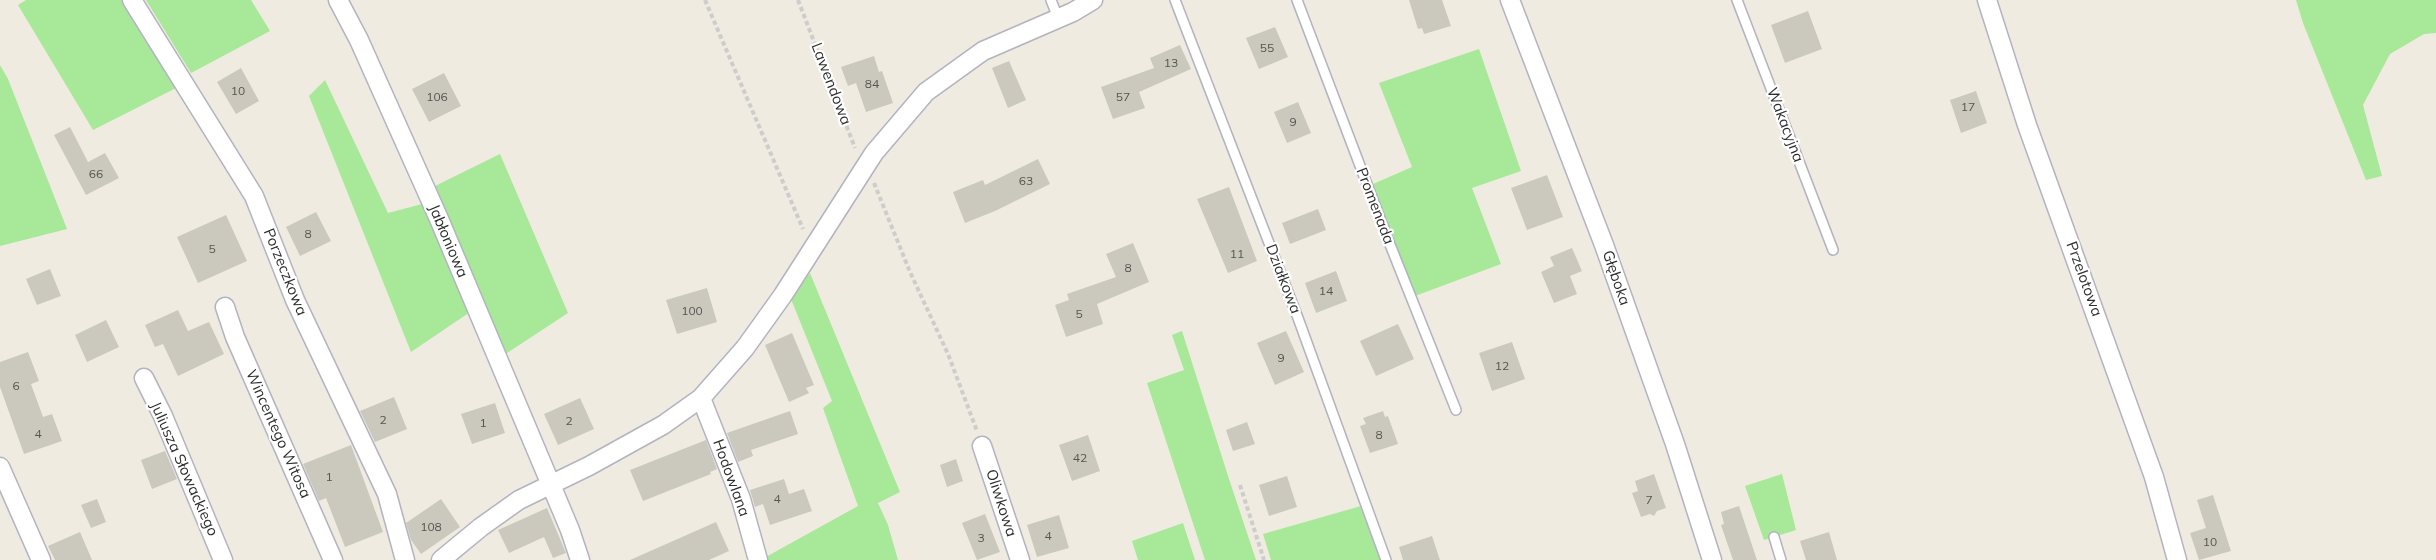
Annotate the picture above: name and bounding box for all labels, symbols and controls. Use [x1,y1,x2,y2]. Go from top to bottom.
street label: Lawendowa [807,40,855,128]
house number: 55 [1260,41,1274,55]
house number: 13 [1164,56,1178,70]
house number: 84 [865,77,879,91]
house number: 10 [231,84,245,98]
street label: Wakacyjna [1763,85,1807,165]
house number: 106 [426,90,448,104]
house number: 57 [1116,90,1130,104]
house number: 17 [1961,100,1975,114]
house number: 9 [1289,115,1297,129]
street label: Promenada [1352,165,1398,247]
house number: 66 [89,167,103,181]
house number: 63 [1019,174,1033,188]
street label: Jabłoniowa [425,202,471,280]
street label: Porzeczkowa [259,226,311,318]
house number: 8 [304,227,312,241]
street label: Przelotowa [2062,239,2106,319]
house number: 5 [208,242,216,256]
street label: Działkowa [1262,242,1304,316]
house number: 11 [1230,247,1244,261]
street label: Głęboka [1598,248,1634,308]
house number: 8 [1124,261,1132,275]
house number: 14 [1319,284,1333,298]
house number: 100 [681,304,703,318]
house number: 5 [1075,307,1083,321]
house number: 9 [1277,351,1285,365]
house number: 12 [1495,359,1509,373]
street label: Wincentego Witosa [242,367,314,501]
house number: 6 [12,379,20,393]
street label: Juliusza Słowackiego [146,399,222,539]
house number: 2 [379,413,387,427]
house number: 2 [565,414,573,428]
house number: 1 [479,416,487,430]
house number: 4 [34,427,42,441]
house number: 8 [1375,428,1383,442]
street label: Hodowlana [709,437,753,519]
house number: 42 [1073,451,1087,465]
street label: Oliwkowa [982,467,1020,539]
house number: 1 [325,470,333,484]
house number: 4 [773,492,781,506]
house number: 7 [1645,493,1653,507]
house number: 108 [420,520,442,534]
house number: 4 [1044,529,1052,543]
house number: 3 [977,531,985,545]
house number: 10 [2203,535,2217,549]

